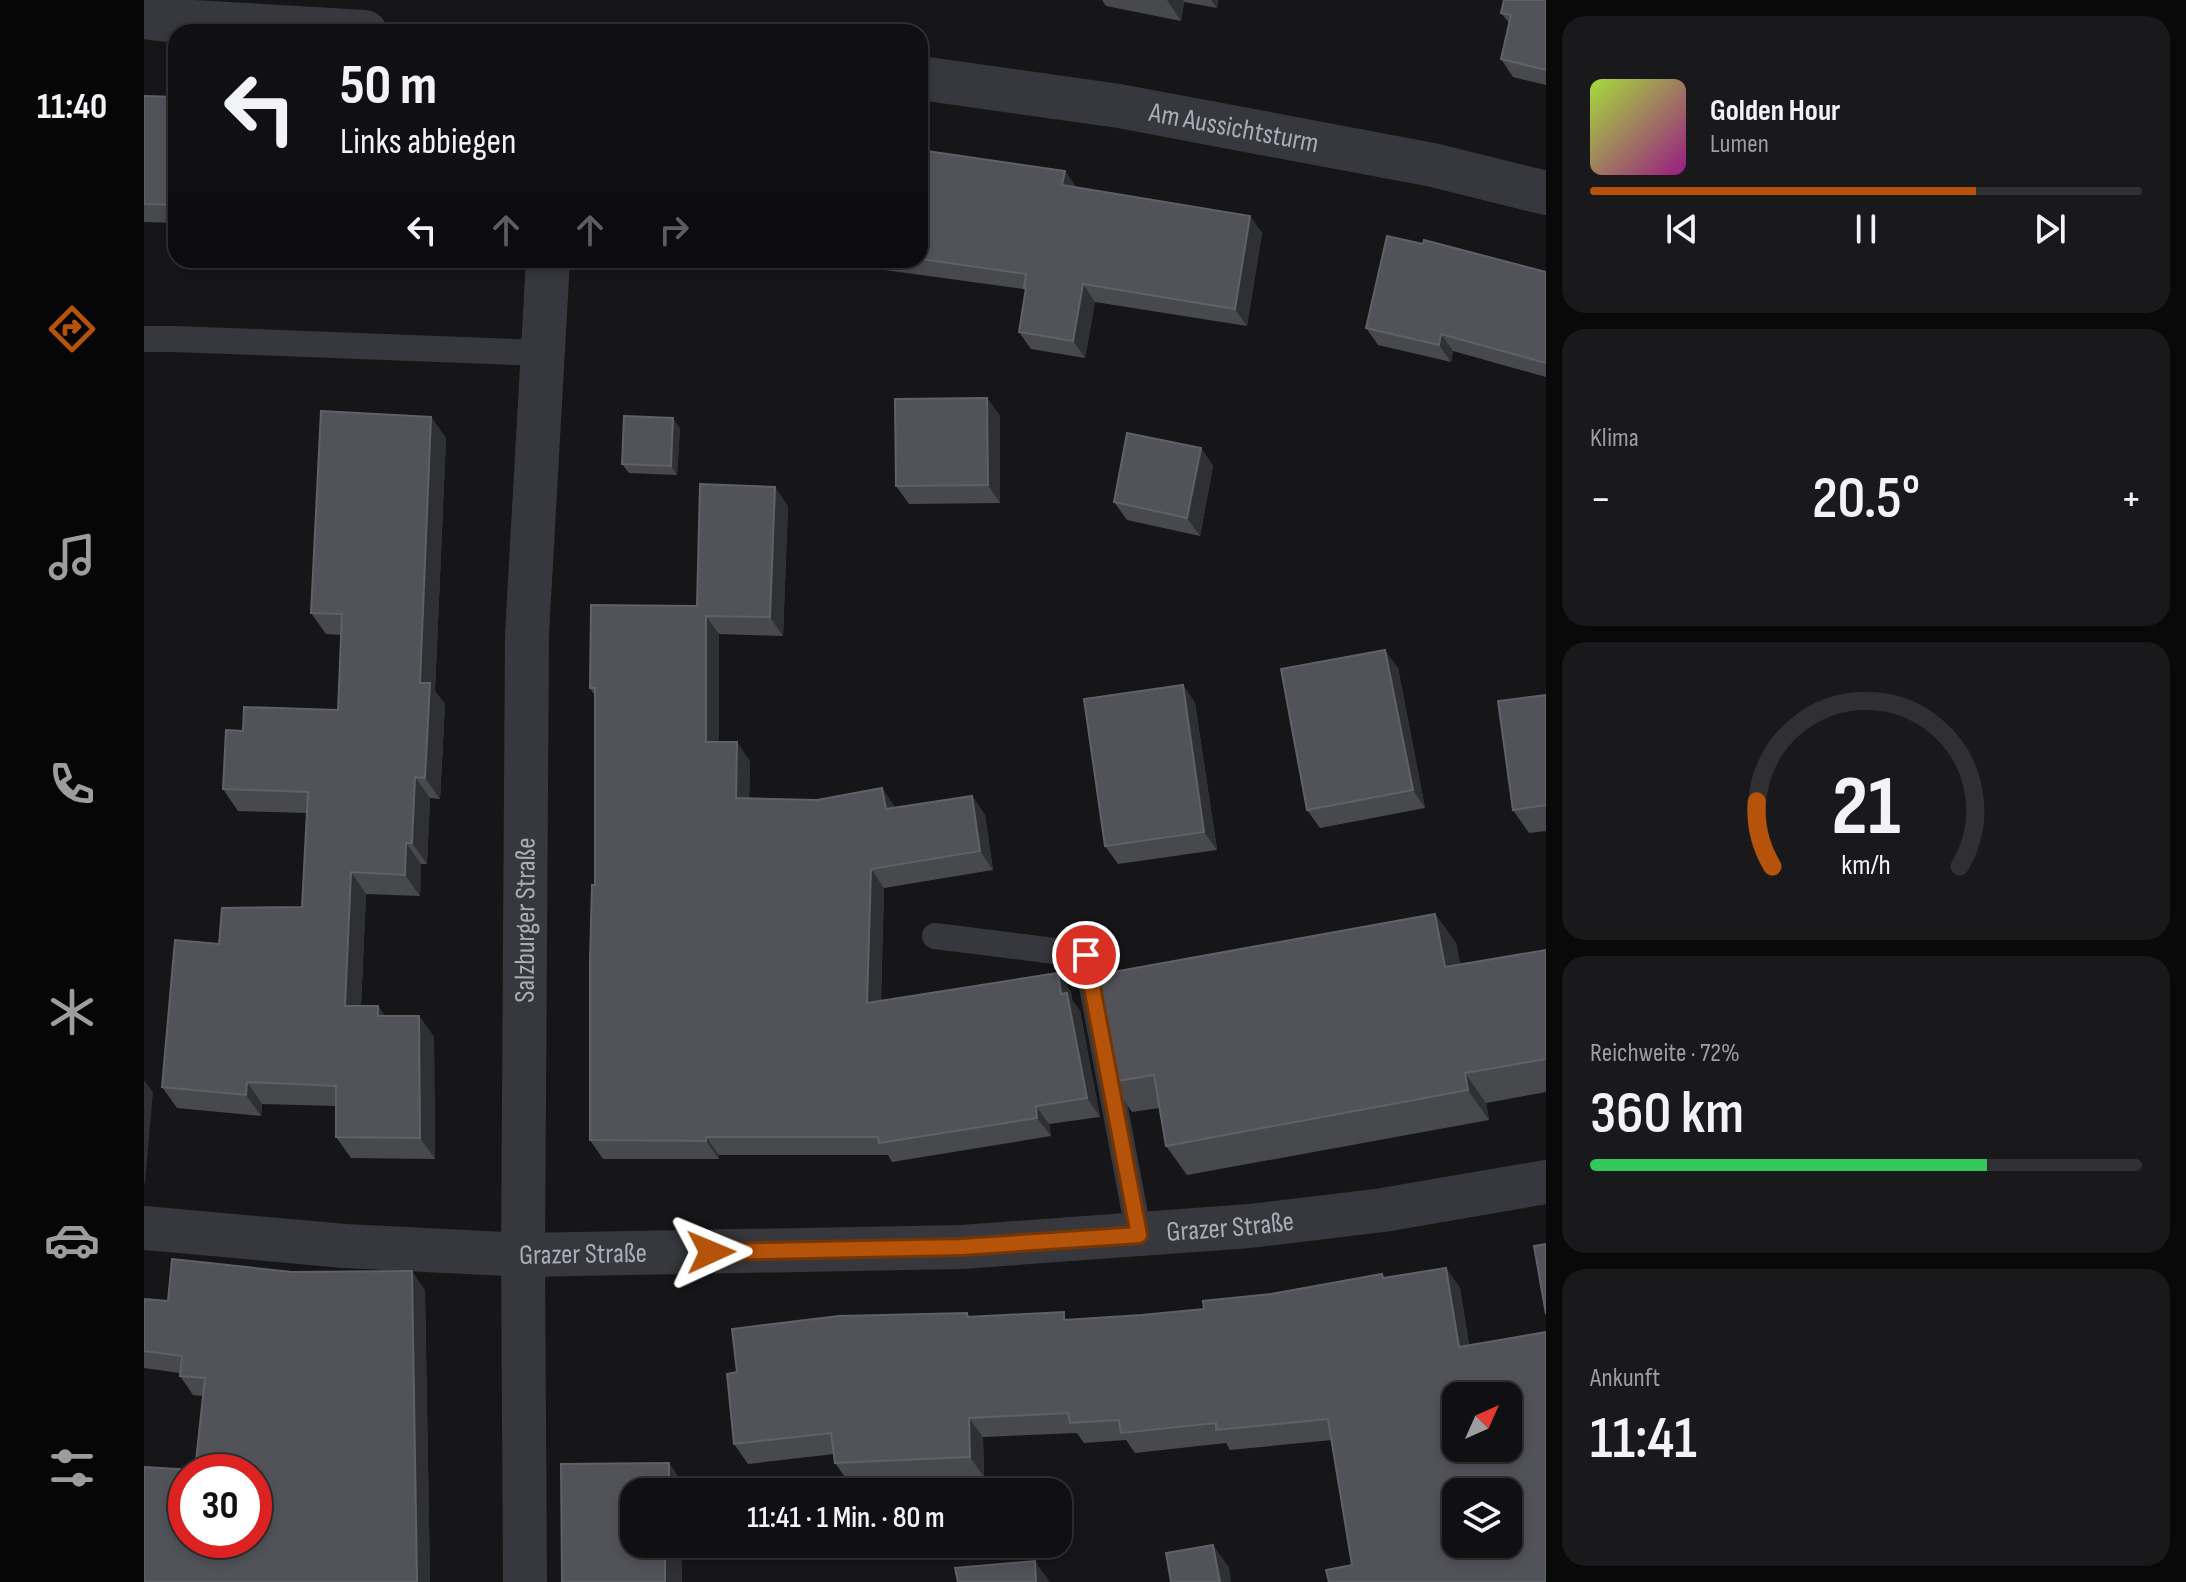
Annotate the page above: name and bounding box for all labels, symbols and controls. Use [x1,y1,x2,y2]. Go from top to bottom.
text: 50 m [340,53,437,120]
icon: left [208,56,312,160]
text: 11:40 [37,86,107,129]
text: Golden Hour [1710,93,1840,129]
street label: Am Aussichtsturm [1146,95,1322,160]
text: Links abbiegen [340,121,516,164]
text: Lumen [1710,129,1769,160]
icon: previous [1660,207,1704,251]
icon: pause [1844,207,1888,251]
icon: next [2028,207,2072,251]
icon: left [400,208,444,252]
icon: ahead [484,208,528,252]
icon: ahead [568,208,612,252]
icon: right [652,208,696,252]
icon: directions [44,301,100,357]
text: Klima [1590,423,1639,454]
text: 20.5° [1812,463,1920,535]
text: − [1590,473,1612,526]
text: + [2120,473,2142,526]
icon: music [44,529,100,585]
icon: phone [44,756,100,812]
text: 21 [1831,758,1901,858]
street label: Salzburger Straße [508,837,542,1003]
text: km/h [1841,848,1891,883]
pin [1052,921,1120,989]
icon: arrive [1064,933,1108,977]
icon: climate [44,984,100,1040]
text: Reichweite · 72% [1590,1038,1740,1069]
text: 360 km [1590,1078,1744,1150]
street label: Grazer Straße [1165,1204,1296,1249]
position arrow [669,1210,753,1294]
icon: car [44,1212,100,1268]
street label: Grazer Straße [519,1236,647,1272]
text: Ankunft [1590,1363,1660,1394]
north arrow [1442,1382,1522,1462]
map controls [1442,1382,1522,1558]
text: 11:41 [1590,1403,1697,1475]
icon: filters [44,1440,100,1496]
speed limit sign: 30 [168,1454,272,1558]
button: layers [1442,1478,1522,1558]
text: 11:41 · 1 Min. · 80 m [747,1500,945,1536]

